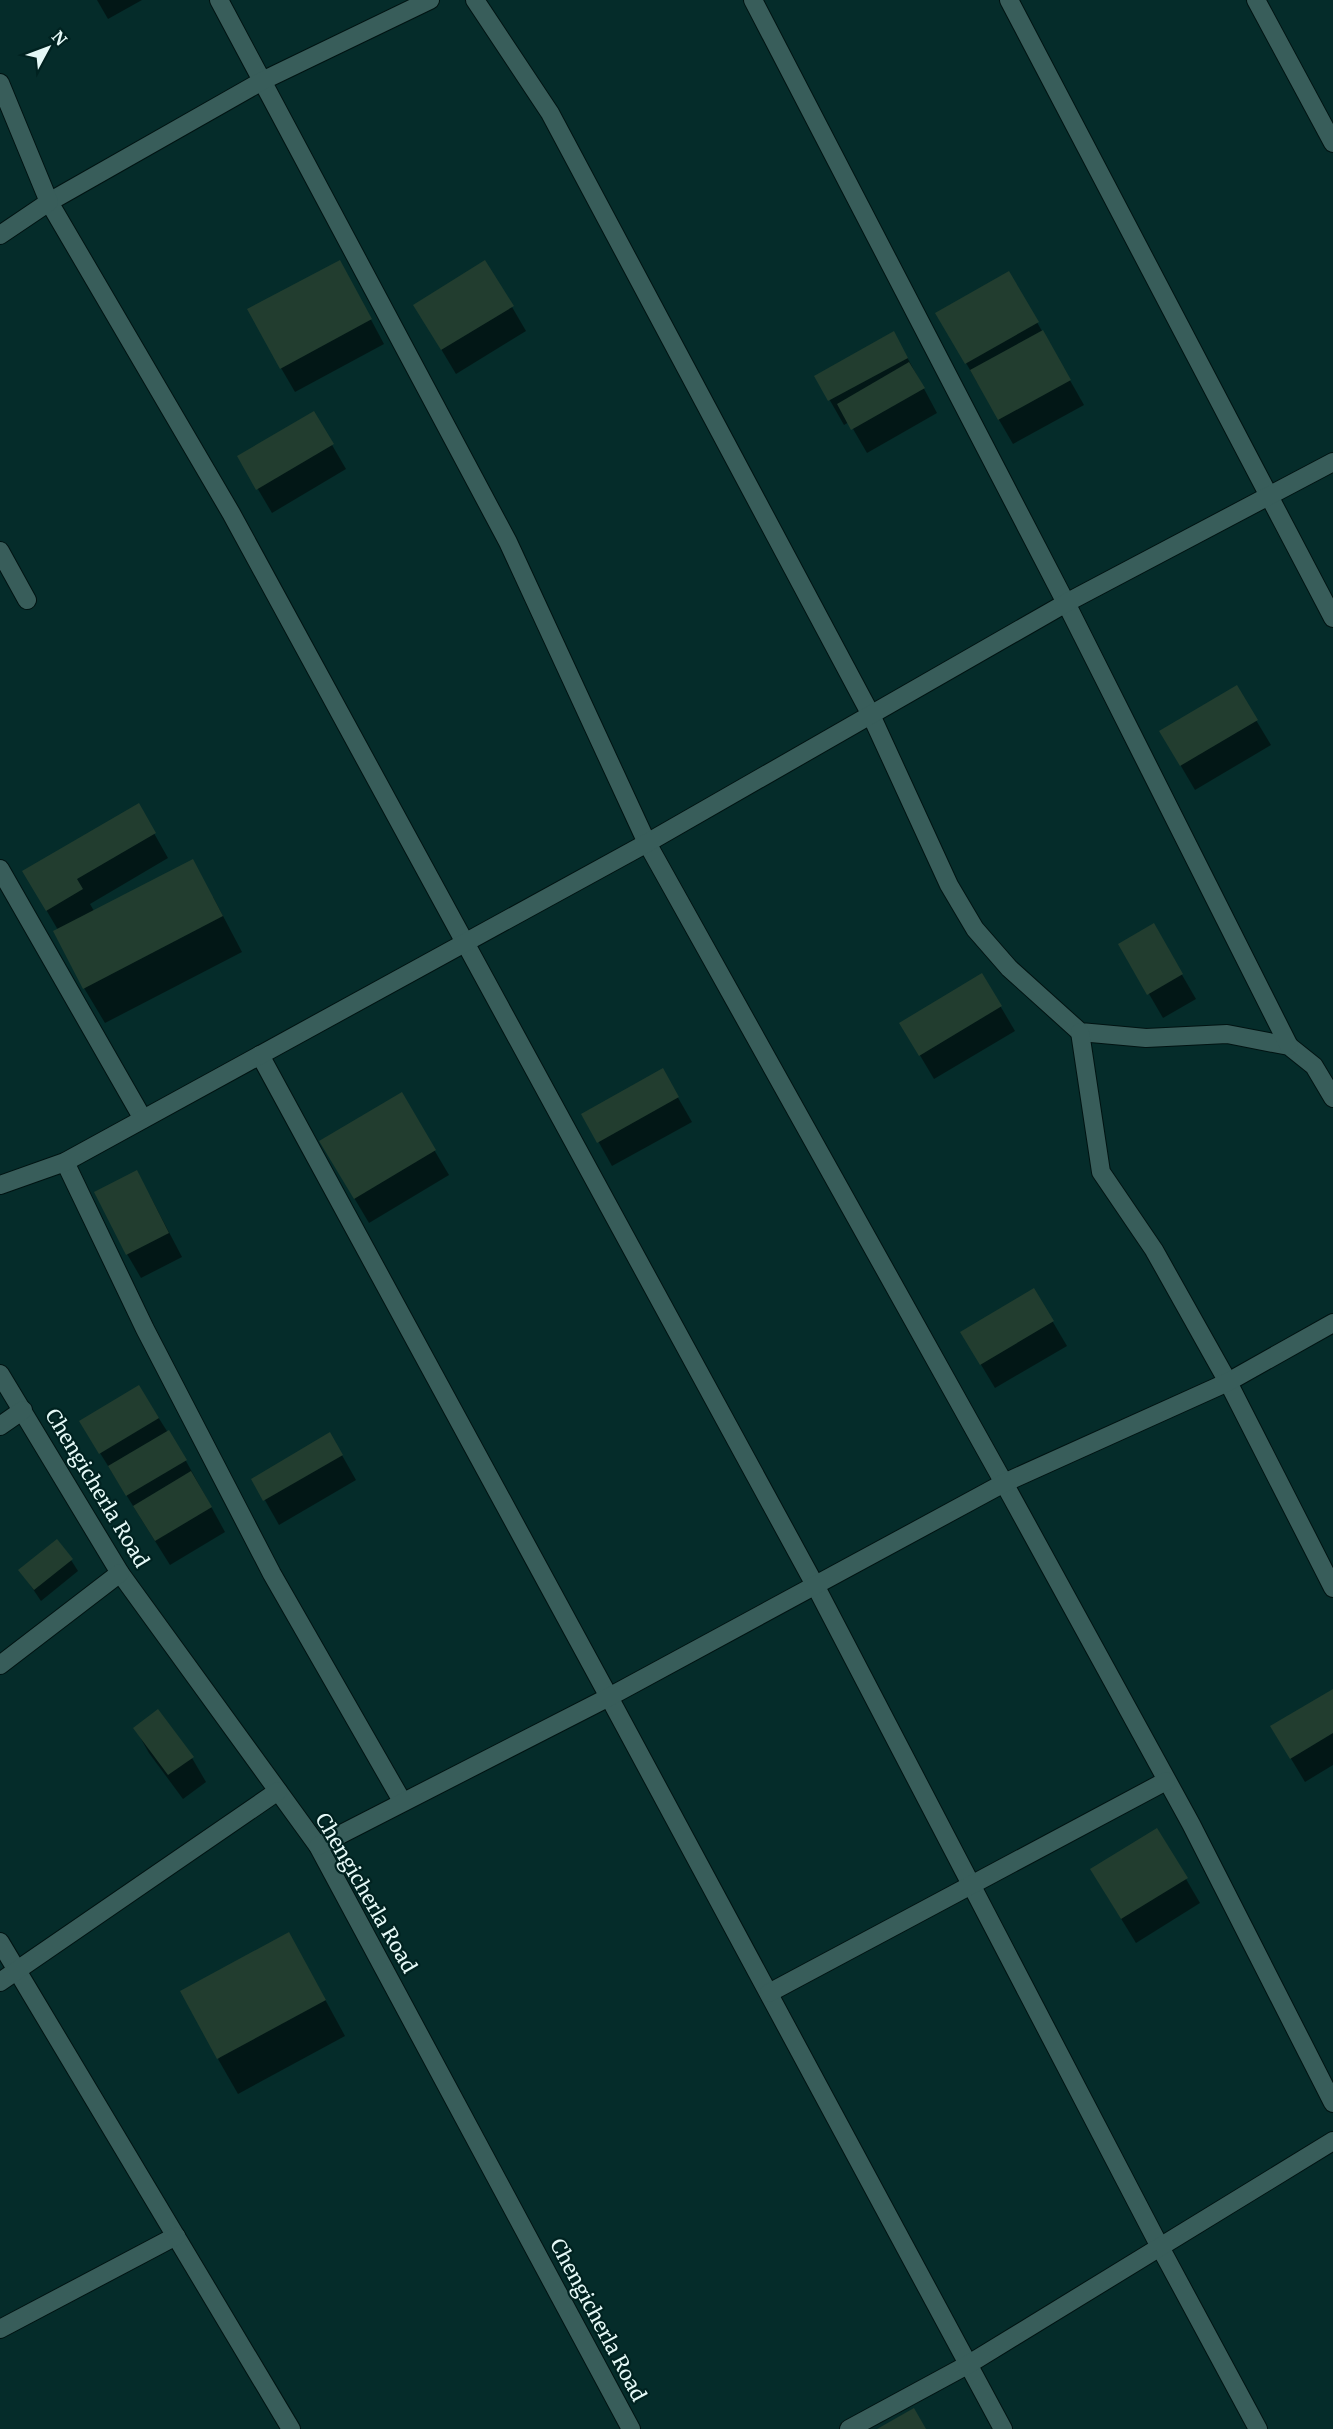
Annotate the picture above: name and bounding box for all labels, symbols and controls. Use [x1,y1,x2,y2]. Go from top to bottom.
north arrow [18,18,78,78]
text: N [48,27,71,50]
street label: Chengicherla Road [40,1404,155,1572]
street label: Chengicherla Road [310,1808,422,1977]
street label: Chengicherla Road [545,2234,652,2405]

